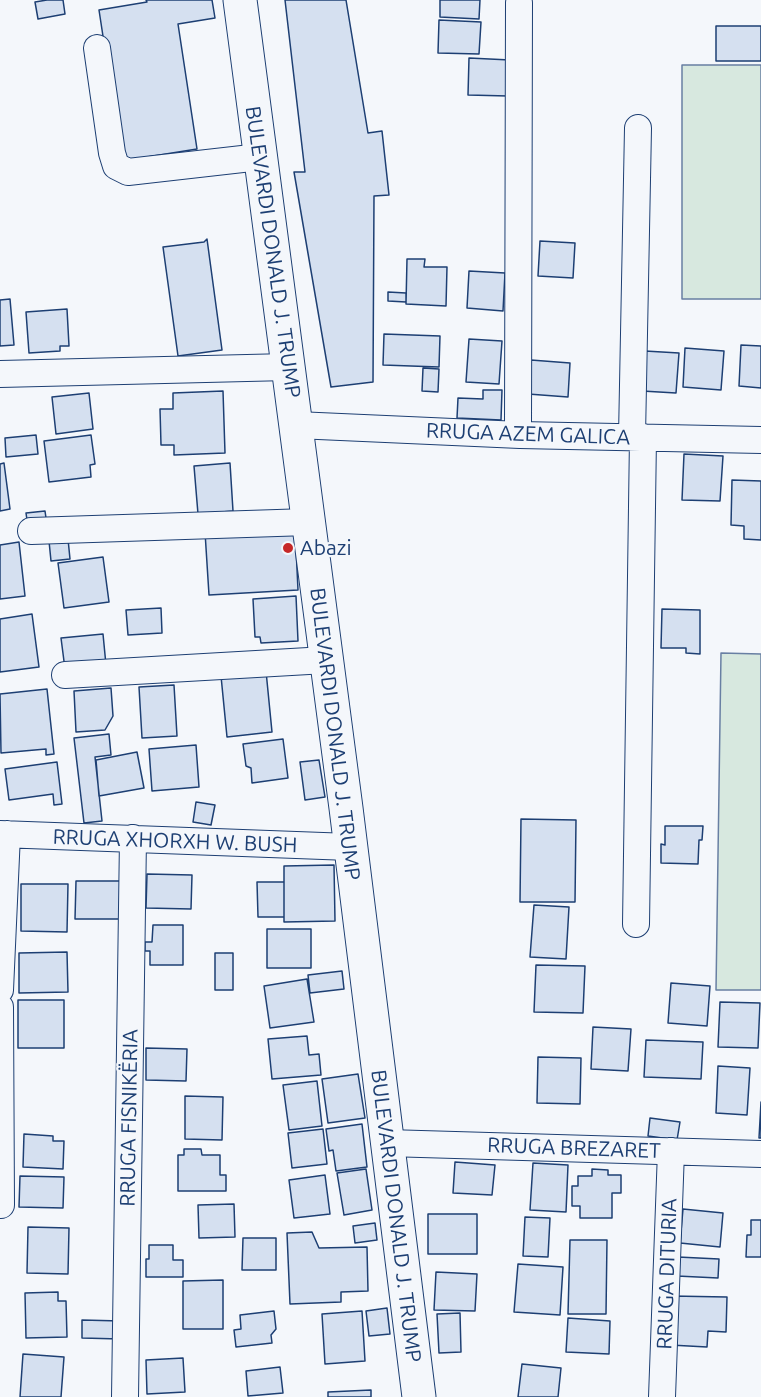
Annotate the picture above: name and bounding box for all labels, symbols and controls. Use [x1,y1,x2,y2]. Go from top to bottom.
street label: BULEVARDI DONALD J. TRUMP [240,104,306,400]
street label: RRUGA AZEM GALICA [425,418,631,450]
place label: Abazi [300,535,351,561]
marker: Abazi [281,541,295,555]
street label: BULEVARDI DONALD J. TRUMP [305,586,365,882]
street label: RRUGA XHORXH W. BUSH [52,824,298,858]
street label: RRUGA FISNIKËRIA [115,1029,143,1207]
street label: BULEVARDI DONALD J. TRUMP [366,1068,426,1364]
street label: RRUGA BREZARET [487,1132,661,1164]
street label: RRUGA DITURIA [652,1198,682,1350]

